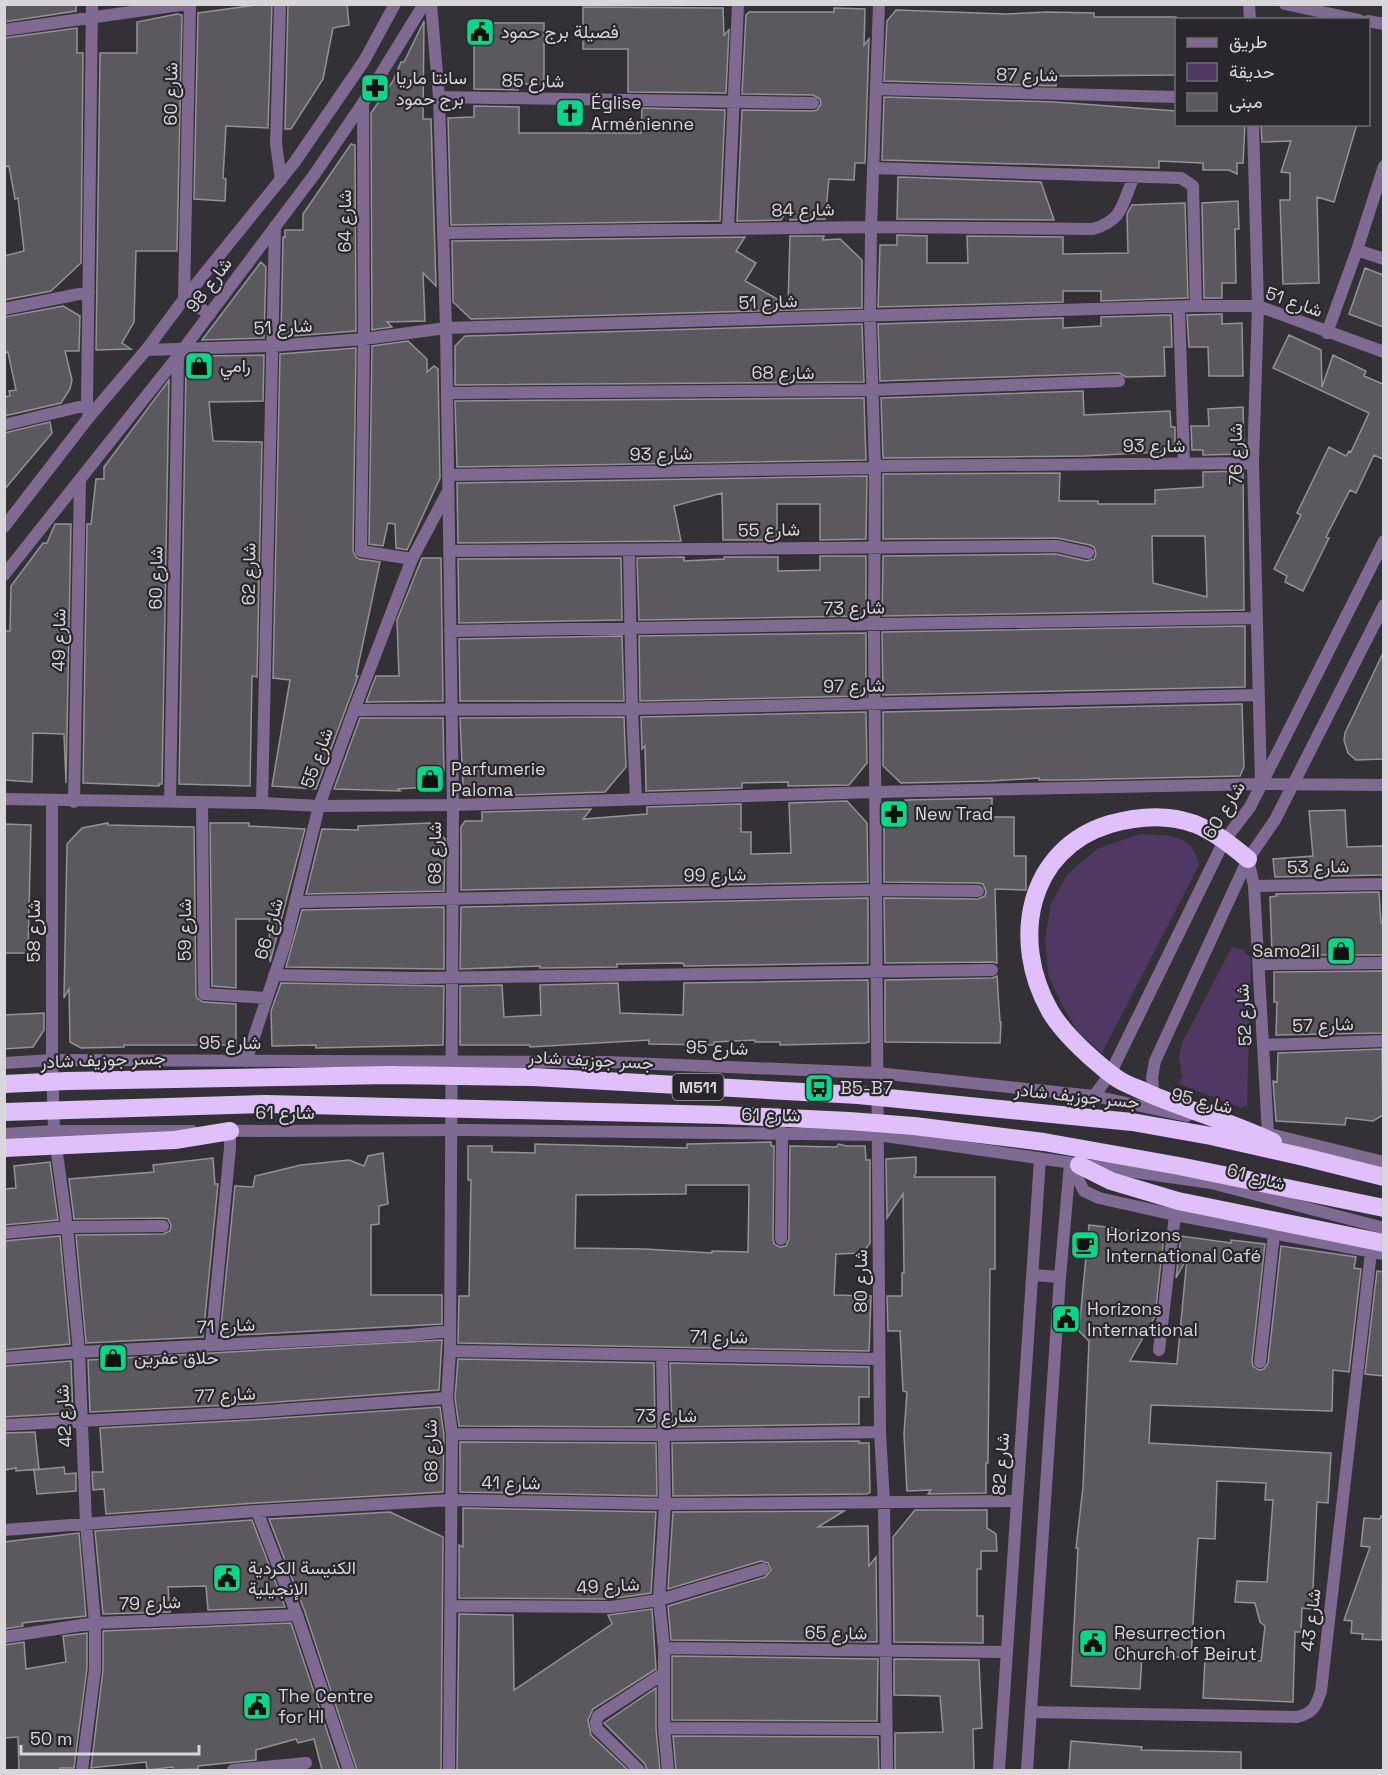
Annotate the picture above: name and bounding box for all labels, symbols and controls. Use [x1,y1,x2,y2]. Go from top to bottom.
public building icon: فصيلة برج حمود [464,16,496,48]
legend [1175,18,1370,126]
place label: فصيلة برج حمود [501,20,619,44]
text: طريق [1229,30,1267,53]
text: حديقة [1229,60,1275,83]
street label: شارع 60 [158,62,184,126]
street label: شارع 87 [996,62,1058,88]
place label: سانتا ماريا برج حمود [396,66,467,111]
street label: شارع 85 [501,68,565,94]
pharmacy icon: سانتا ماريا برج حمود [359,72,391,104]
text: مبنى [1229,90,1263,113]
place label: Église Arménienne [591,91,694,135]
church icon: Église Arménienne [554,97,586,129]
street label: شارع 64 [333,189,357,253]
street label: شارع 84 [771,197,835,223]
street label: شارع 98 [180,253,238,317]
street label: شارع 51 [1262,281,1326,323]
street label: شارع 51 [738,289,798,315]
street label: شارع 51 [253,313,313,341]
shop icon: رامي [183,350,215,382]
place label: رامي [220,354,251,381]
street label: شارع 68 [751,361,815,385]
street label: شارع 76 [1224,423,1248,485]
street label: شارع 93 [1123,434,1185,458]
street label: شارع 93 [629,441,693,467]
street label: شارع 55 [738,517,800,543]
street label: شارع 62 [236,542,262,606]
street label: شارع 60 [143,546,169,610]
street label: شارع 73 [823,595,885,621]
street label: شارع 49 [46,608,72,672]
street label: شارع 97 [823,673,885,699]
street label: شارع 55 [295,725,339,791]
place label: Parfumerie Paloma [451,757,546,801]
shop icon: Parfumerie Paloma [414,763,446,795]
street label: شارع 60 [1197,777,1251,843]
pharmacy icon: New Trad [878,798,910,830]
place label: New Trad [915,802,993,825]
street label: شارع 68 [423,821,447,885]
street label: شارع 53 [1287,854,1349,880]
street label: شارع 99 [683,862,747,888]
street label: شارع 66 [249,895,289,963]
street label: شارع 59 [173,899,197,961]
street label: شارع 58 [22,900,46,962]
shop icon: Samo2il [1325,935,1357,967]
place label: Samo2il [1252,939,1320,962]
street label: شارع 52 [1230,983,1258,1047]
street label: شارع 57 [1292,1012,1354,1038]
street label: شارع 95 [199,1031,261,1055]
street label: شارع 95 [685,1035,749,1061]
street label: جسر جوزيف شادر [527,1045,654,1074]
street label: جسر جوزيف شادر [39,1046,166,1073]
bus stop icon: B5-B7 [803,1072,835,1104]
road number: M511 [672,1074,724,1100]
place label: B5-B7 [840,1076,893,1099]
street label: جسر جوزيف شادر [1012,1077,1141,1114]
street label: شارع 95 [1169,1082,1235,1120]
street label: شارع 61 [255,1101,315,1125]
street label: شارع 61 [741,1102,801,1128]
street label: شارع 61 [1224,1158,1288,1196]
place label: Horizons International Café [1106,1223,1261,1267]
cafe icon: Horizons International Café [1069,1229,1101,1261]
street label: شارع 80 [849,1249,873,1313]
place label: Horizons International [1087,1297,1198,1341]
public building icon: Horizons International [1050,1303,1082,1335]
street label: شارع 71 [196,1312,256,1340]
street label: شارع 71 [690,1324,748,1350]
shop icon: حلاق عفرين [97,1342,129,1374]
place label: حلاق عفرين [134,1346,219,1369]
street label: شارع 77 [194,1381,256,1409]
street label: شارع 42 [50,1384,78,1448]
street label: شارع 73 [635,1404,697,1428]
street label: شارع 68 [418,1419,444,1483]
street label: شارع 82 [987,1432,1015,1496]
street label: شارع 41 [481,1470,541,1496]
place label: الكنيسة الكردية الإنجيلية [248,1556,356,1601]
public building icon: الكنيسة الكردية الإنجيلية [211,1562,243,1594]
street label: شارع 49 [576,1572,640,1600]
street label: شارع 43 [1295,1587,1327,1653]
street label: شارع 79 [119,1590,181,1616]
street label: شارع 65 [804,1620,868,1646]
place label: Resurrection Church of Beirut [1114,1621,1257,1665]
public building icon: Resurrection Church of Beirut [1077,1627,1109,1659]
place label: The Centre for HI [278,1684,373,1728]
public building icon: The Centre for HI [241,1690,273,1722]
scale bar [21,1718,200,1756]
text: 50 m [30,1727,72,1750]

